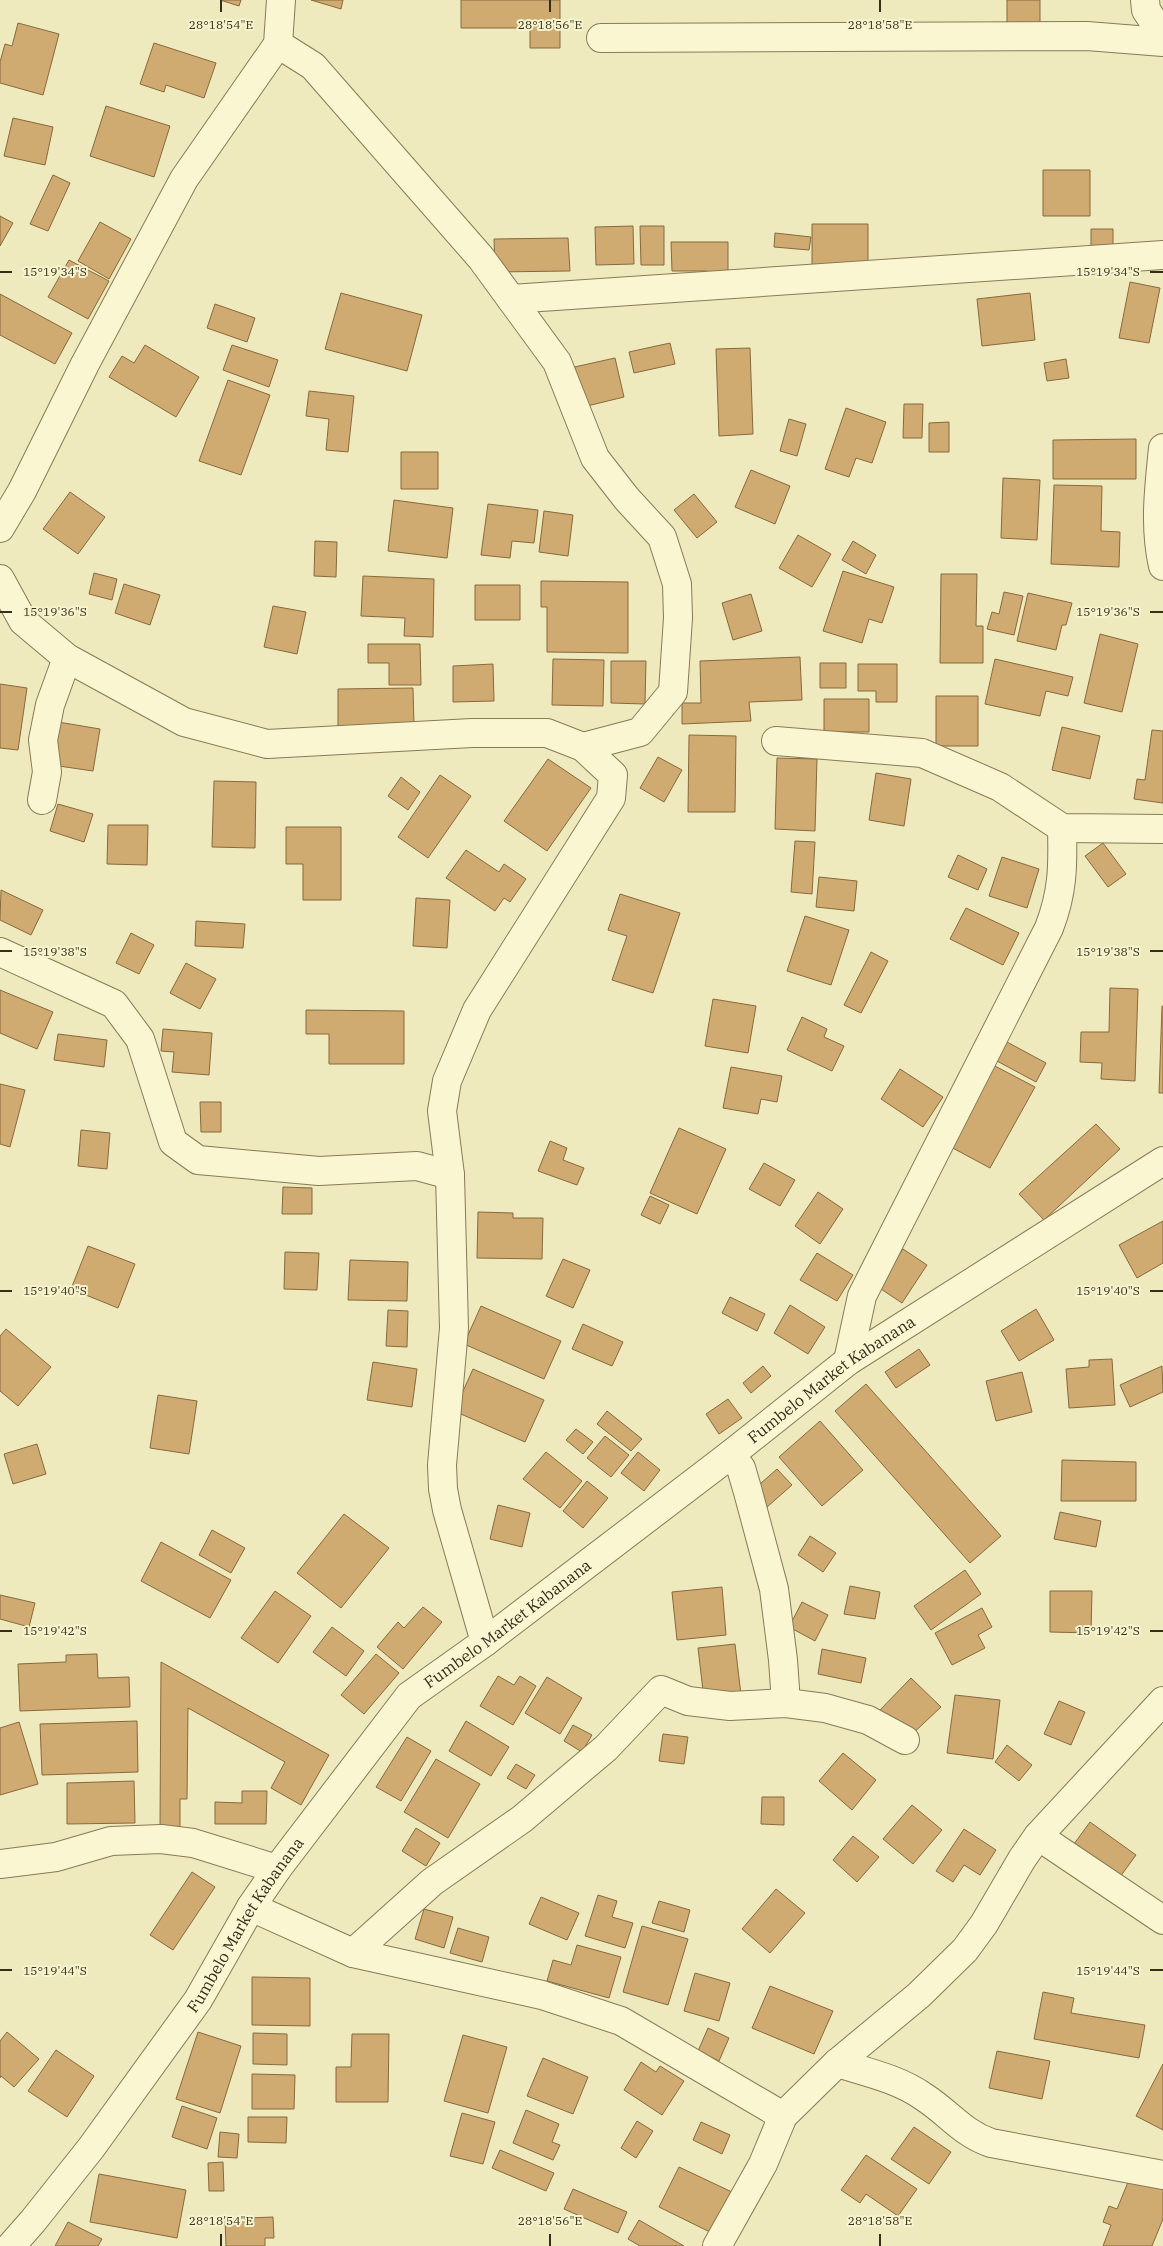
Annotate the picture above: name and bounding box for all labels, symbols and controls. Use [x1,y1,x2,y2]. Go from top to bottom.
text: 28°18'54"E [189,17,253,32]
text: 28°18'56"E [518,17,582,32]
text: 28°18'58"E [848,17,912,32]
text: 15°19'34"S [23,264,87,279]
text: 15°19'34"S [1076,264,1140,279]
text: 15°19'36"S [23,604,87,619]
text: 15°19'36"S [1076,604,1140,619]
text: 15°19'38"S [23,944,87,959]
text: 15°19'38"S [1076,944,1140,959]
text: 15°19'40"S [23,1283,87,1298]
text: 15°19'40"S [1076,1283,1140,1298]
street label: Fumbelo Market Kabanana [743,1311,919,1447]
street label: Fumbelo Market Kabanana [420,1555,595,1692]
text: 15°19'42"S [23,1623,87,1638]
text: 15°19'42"S [1076,1623,1140,1638]
street label: Fumbelo Market Kabanana [182,1833,308,2016]
text: 15°19'44"S [23,1963,87,1978]
text: 15°19'44"S [1076,1963,1140,1978]
text: 28°18'54"E [189,2213,253,2228]
text: 28°18'56"E [518,2213,582,2228]
text: 28°18'58"E [848,2213,912,2228]

